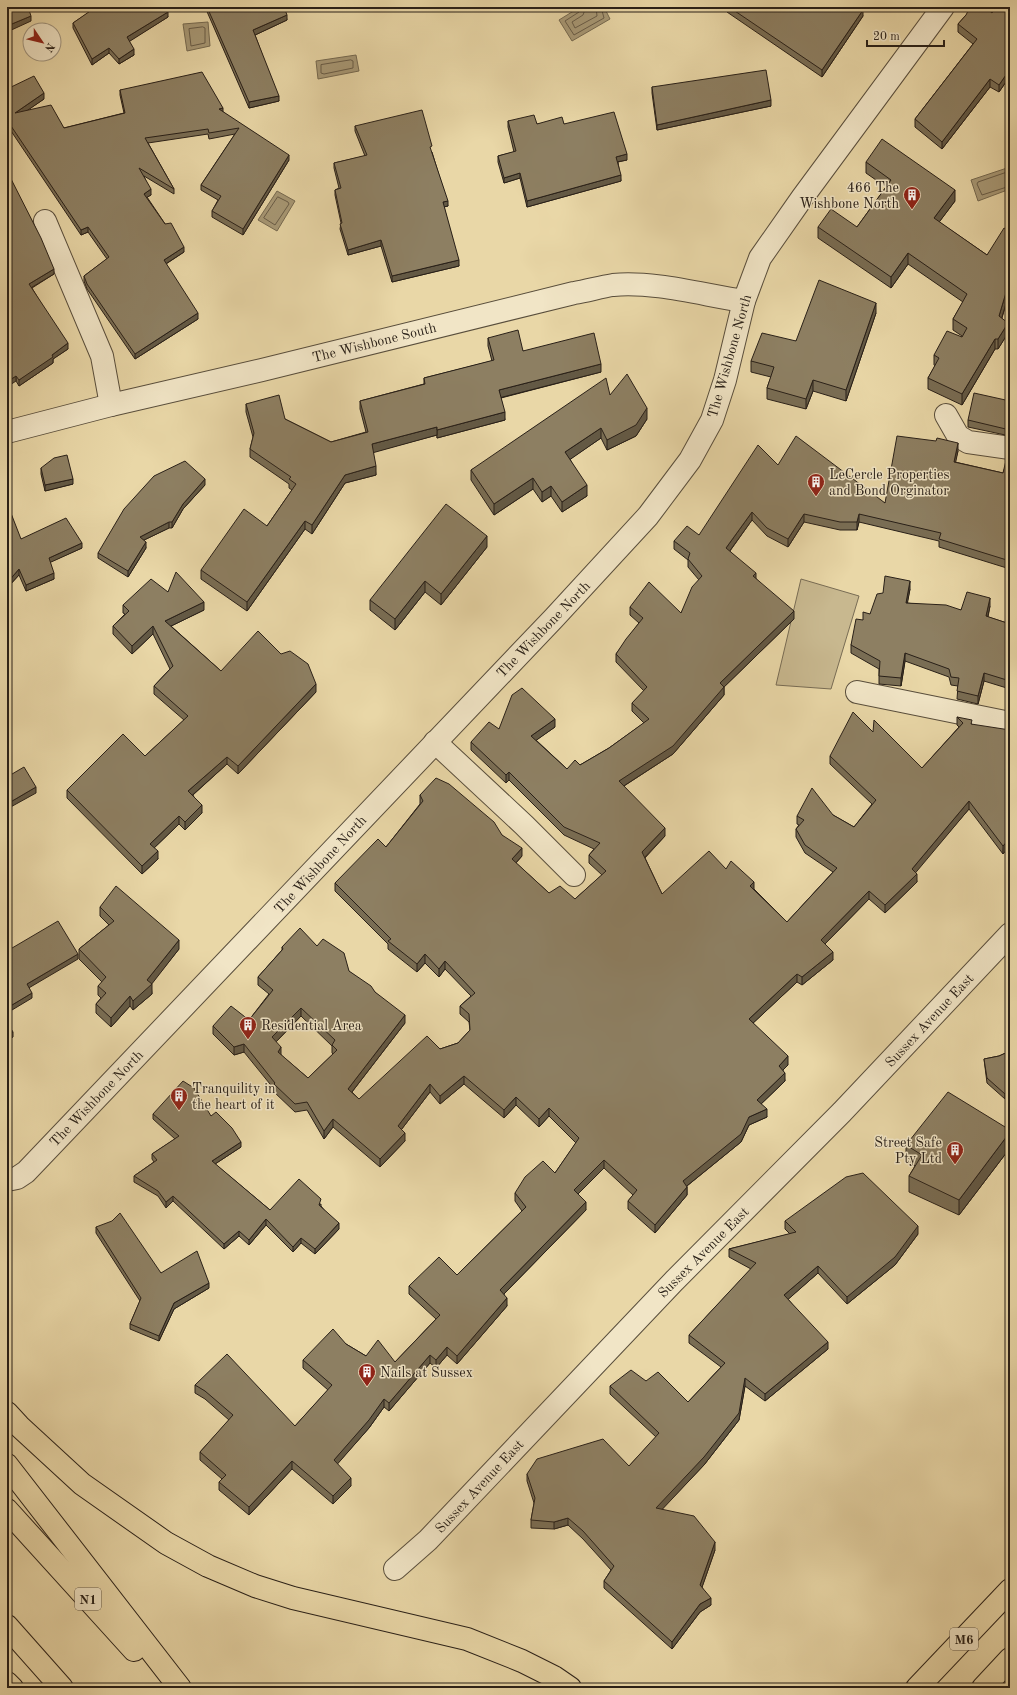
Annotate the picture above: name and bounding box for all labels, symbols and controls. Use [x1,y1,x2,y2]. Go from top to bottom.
north arrow [22,22,62,62]
scale bar [867,22,944,48]
text: 20 m [873,31,900,43]
text: N [42,40,56,54]
place label: 466 The Wishbone North [799,181,899,211]
building icon: 466 The Wishbone North [902,185,922,210]
street label: The Wishbone North [706,293,754,420]
street label: The Wishbone South [311,321,438,365]
place label: LeCercle Properties and Bond Orginator [829,468,949,498]
building icon: LeCercle Properties and Bond Orginator [806,472,826,497]
street label: The Wishbone North [494,579,593,681]
street label: The Wishbone North [272,813,370,916]
street label: Sussex Avenue East [883,971,976,1070]
building icon: Residential Area [238,1015,258,1040]
place label: Residential Area [261,1019,362,1033]
street label: The Wishbone North [47,1048,146,1150]
place label: Tranquility in the heart of it [192,1082,276,1112]
building icon: Tranquility in the heart of it [169,1086,189,1111]
place label: Street Safe Pty Ltd [874,1136,942,1166]
building icon: Street Safe Pty Ltd [945,1140,965,1165]
street label: Sussex Avenue East [656,1205,752,1301]
building icon: Nails at Sussex [357,1362,377,1387]
place label: Nails at Sussex [380,1366,473,1380]
street label: Sussex Avenue East [433,1437,526,1536]
road number: N1 [75,1588,101,1610]
road number: M6 [950,1628,978,1650]

